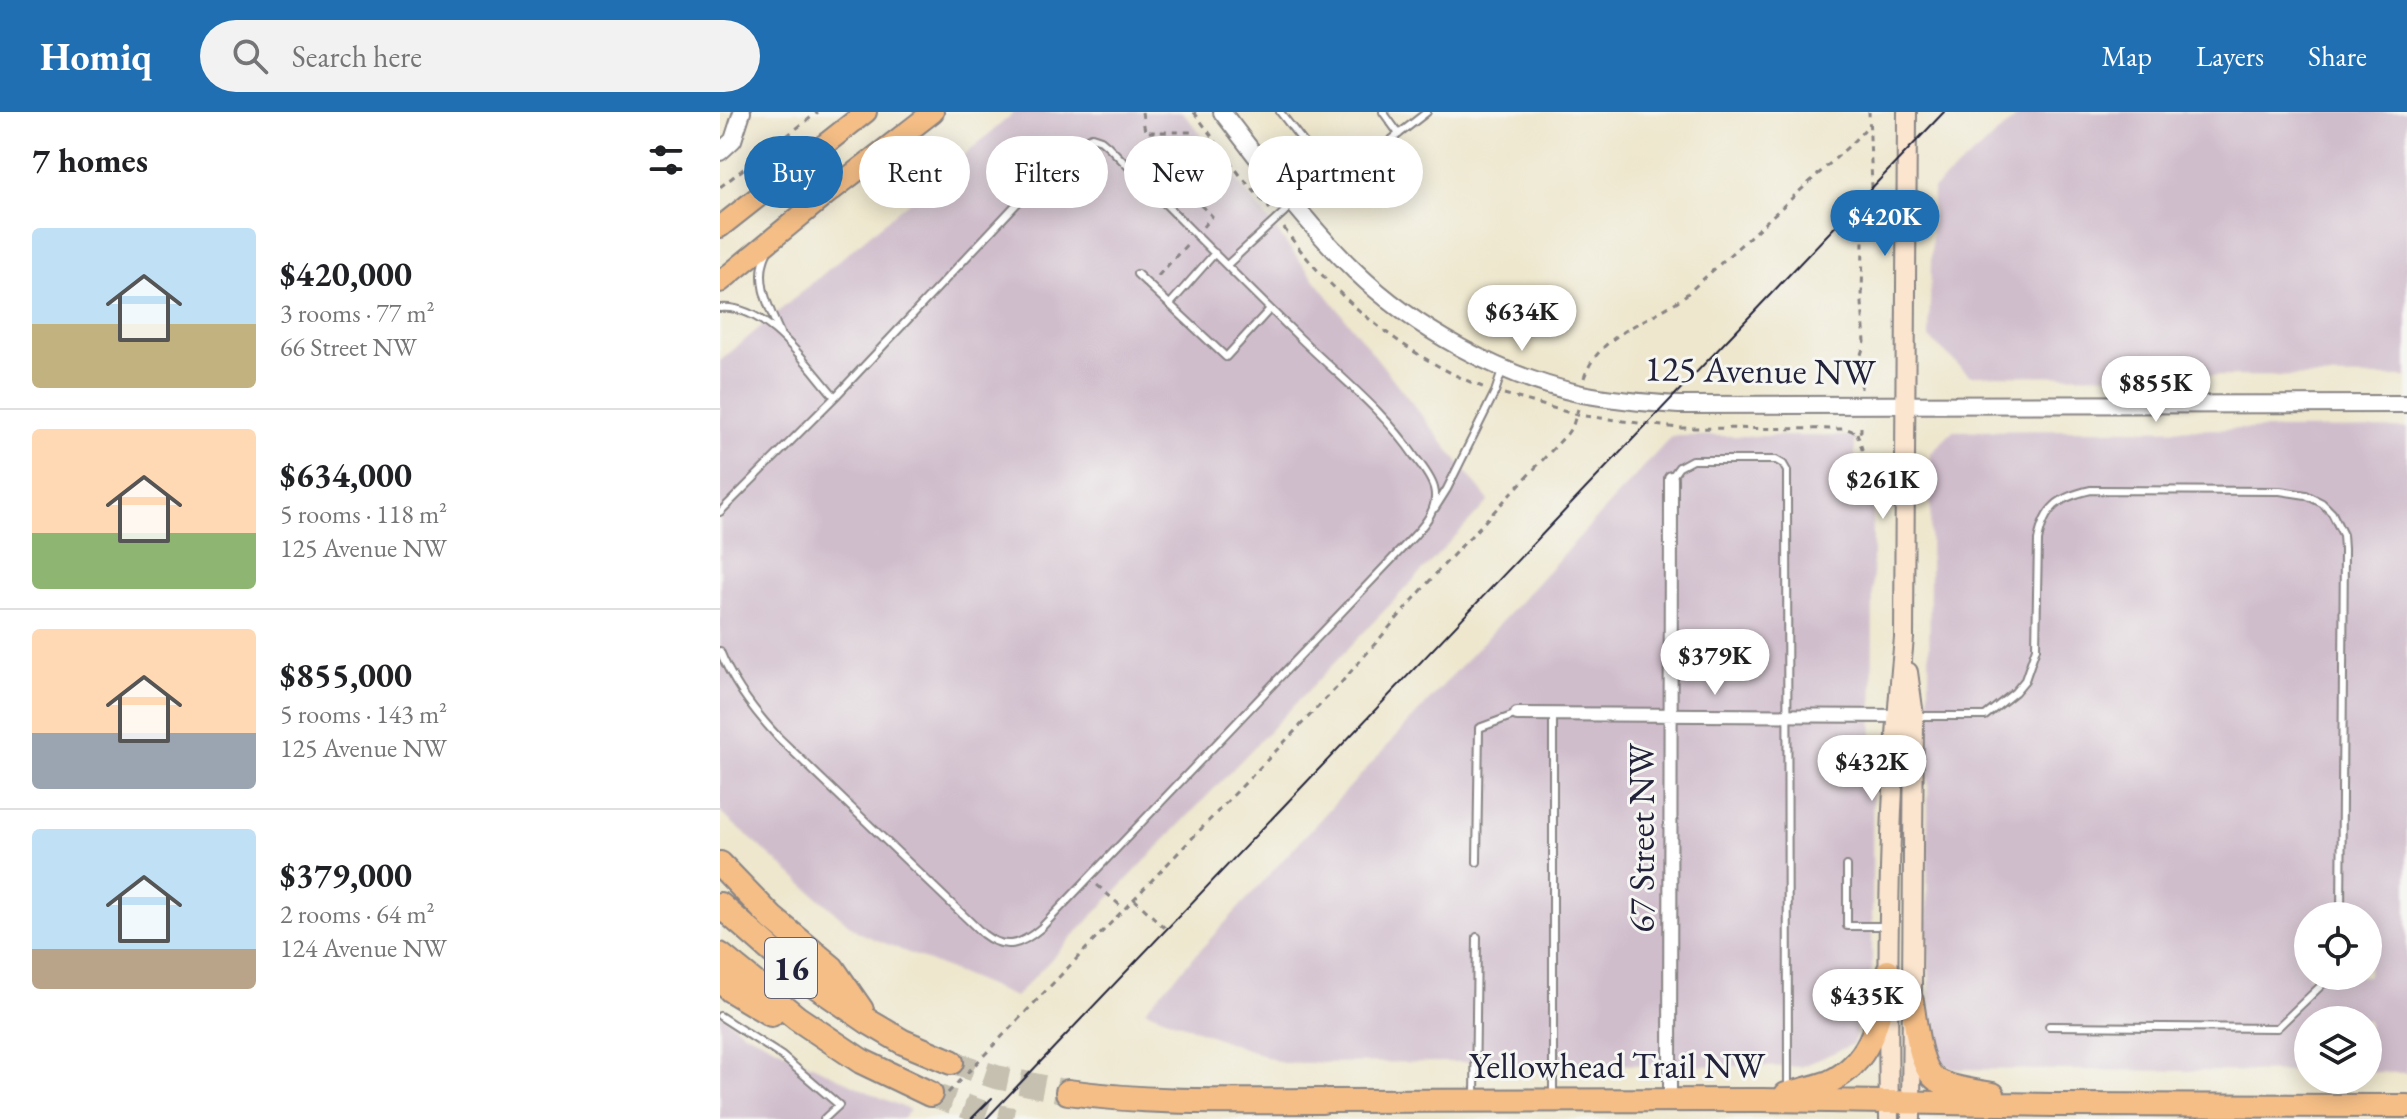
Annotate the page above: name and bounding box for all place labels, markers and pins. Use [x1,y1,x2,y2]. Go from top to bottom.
pin: $420K [1829,190,1941,258]
pin: $634K [1466,285,1578,353]
pin: $855K [2100,356,2212,424]
pin: $261K [1827,453,1939,521]
pin: $379K [1659,629,1771,697]
pin: $432K [1816,735,1928,803]
pin: $435K [1811,969,1923,1037]

